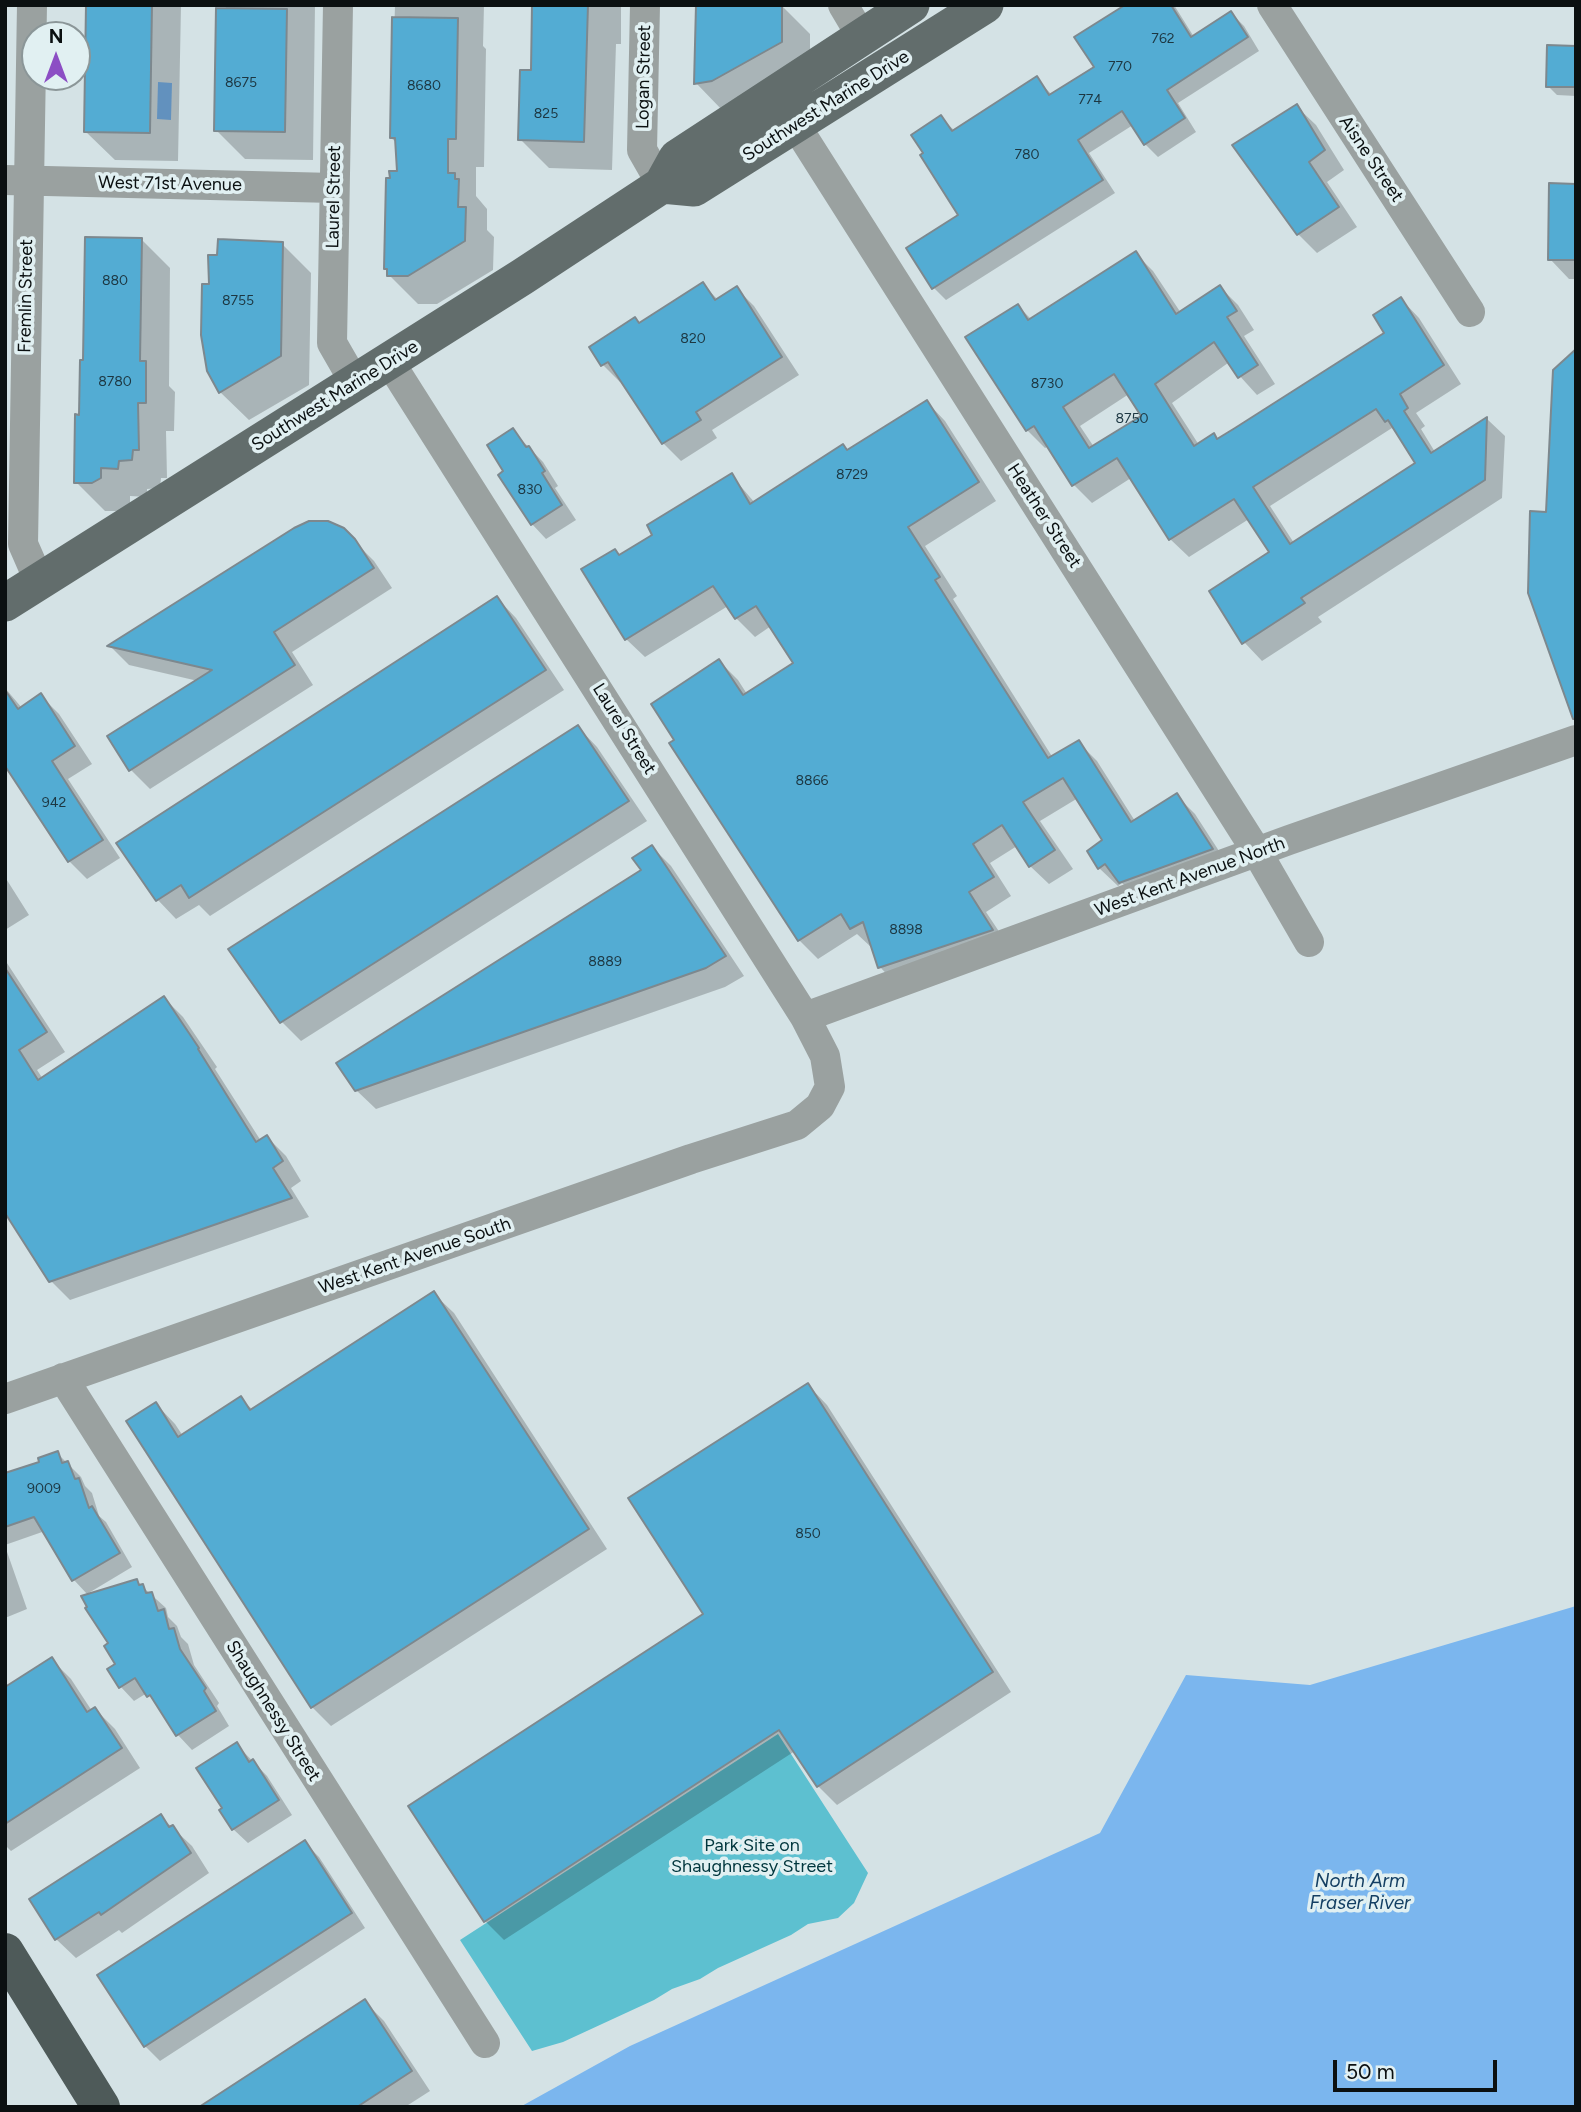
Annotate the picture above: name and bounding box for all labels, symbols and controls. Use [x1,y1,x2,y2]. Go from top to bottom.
north arrow [21,21,91,91]
text: N [49,25,63,48]
street label: Logan Street [632,25,656,129]
house number: 762 [1151,31,1175,47]
street label: Southwest Marine Drive [739,46,913,166]
house number: 770 [1108,59,1132,75]
house number: 8675 [225,75,257,91]
house number: 8680 [407,78,441,94]
house number: 774 [1078,92,1102,108]
house number: 825 [534,106,558,122]
street label: Aisne Street [1334,112,1408,206]
street label: Laurel Street [322,145,346,249]
house number: 780 [1014,147,1040,163]
street label: West 71st Avenue [98,172,242,196]
street label: Fremlin Street [14,239,38,353]
house number: 880 [102,273,128,289]
house number: 8755 [222,293,254,309]
house number: 820 [680,331,706,347]
street label: Southwest Marine Drive [248,336,422,456]
house number: 8780 [98,374,132,390]
house number: 8730 [1031,376,1063,392]
house number: 8750 [1115,411,1149,427]
street label: Heather Street [1002,460,1086,572]
house number: 8729 [836,467,868,483]
house number: 830 [517,482,543,498]
street label: Laurel Street [587,679,661,779]
house number: 8866 [795,773,829,789]
house number: 942 [42,795,66,811]
street label: West Kent Avenue North [1092,833,1288,921]
house number: 8898 [889,922,923,938]
house number: 8889 [588,954,622,970]
street label: West Kent Avenue South [316,1213,514,1299]
house number: 9009 [27,1481,61,1497]
house number: 850 [795,1526,821,1542]
street label: Shaughnessy Street [221,1637,325,1785]
park label: Park Site on Shaughnessy Street [671,1835,833,1878]
water label: North Arm Fraser River [1309,1870,1411,1914]
scale bar [1336,2046,1500,2090]
text: 50 m [1346,2059,1395,2084]

